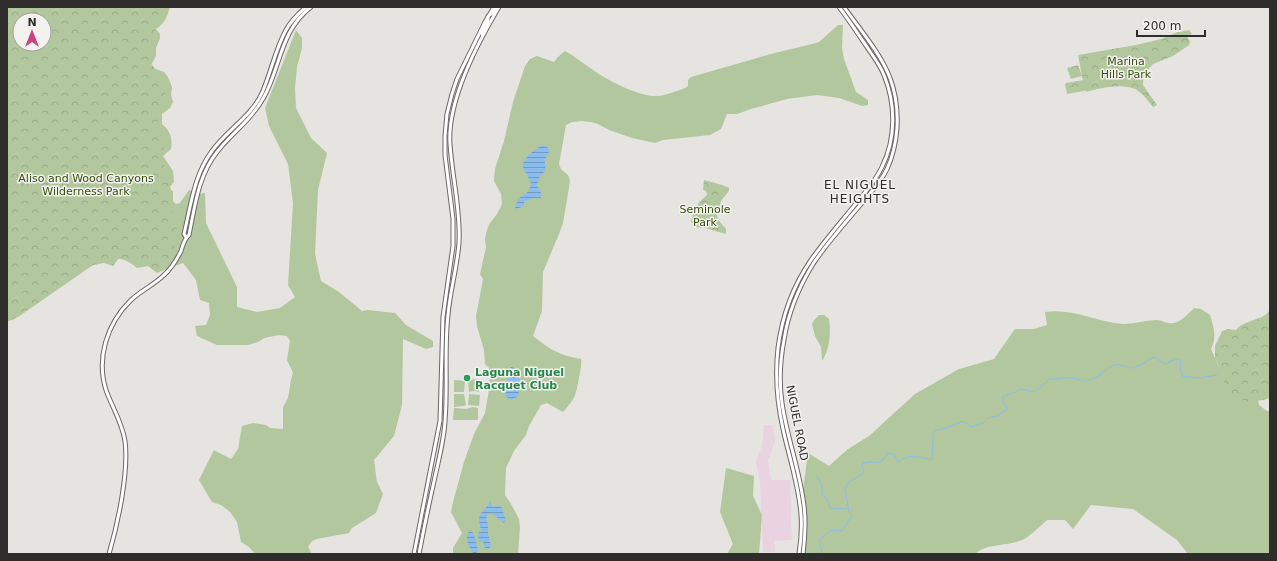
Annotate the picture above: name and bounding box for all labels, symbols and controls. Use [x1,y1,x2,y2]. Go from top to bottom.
north arrow [12,12,52,52]
scale bar [1137,12,1205,38]
text: N [27,16,37,29]
text: 200 m [1143,19,1181,33]
park label: Marina Hills Park [1101,55,1152,81]
park label: Aliso and Wood Canyons Wilderness Park [18,172,154,198]
district label: EL NIGUEL HEIGHTS [824,178,896,206]
park label: Seminole Park [679,203,731,229]
place label: Laguna Niguel Racquet Club [475,366,564,392]
marker: Laguna Niguel Racquet Club [462,373,472,383]
street label: NIGUEL ROAD [783,384,811,462]

